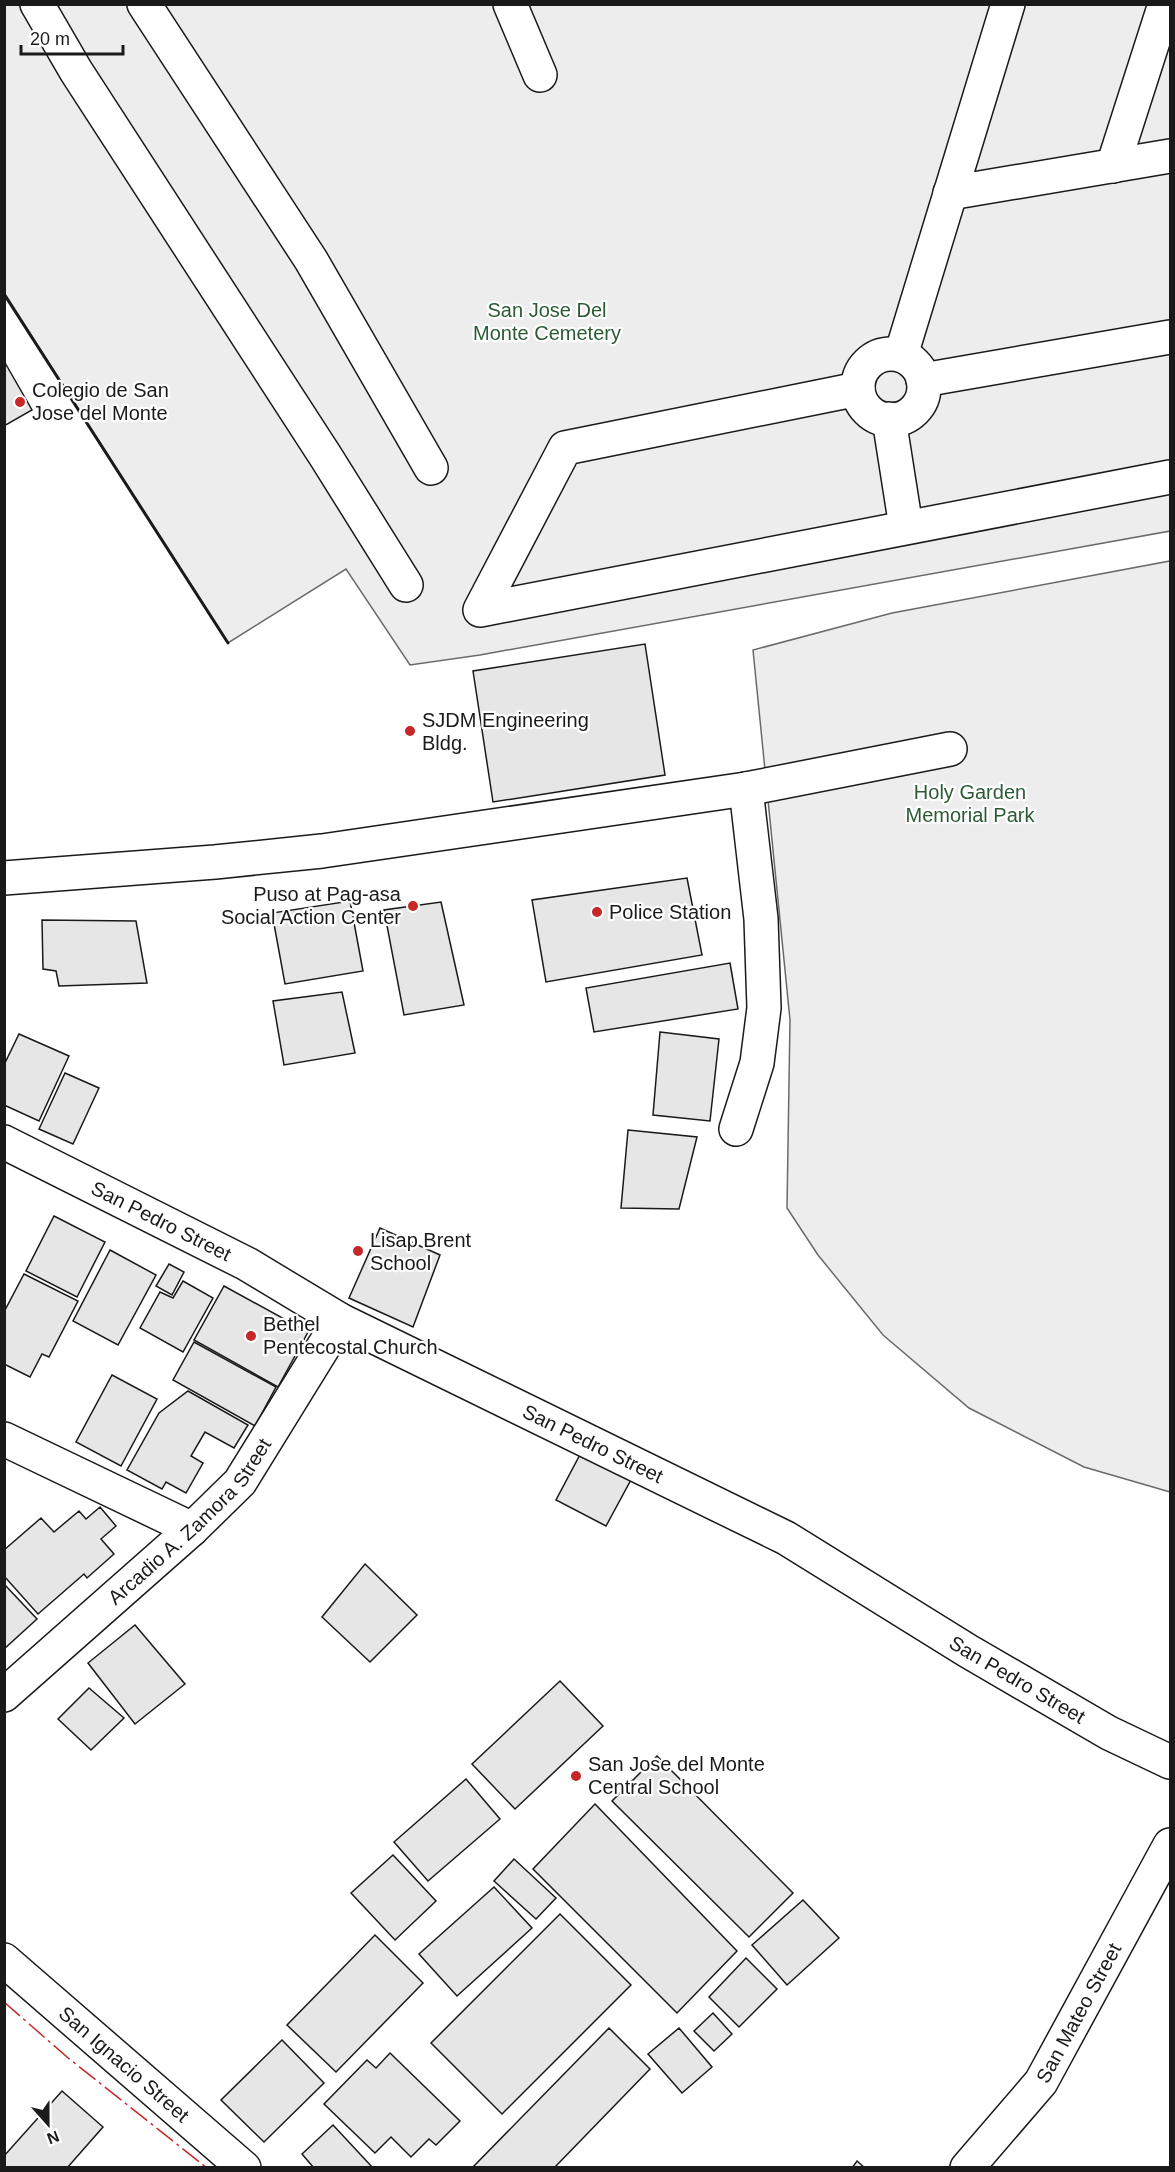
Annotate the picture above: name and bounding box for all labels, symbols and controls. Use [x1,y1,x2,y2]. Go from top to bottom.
scale bar [21,18,123,56]
text: 20 m [30,29,70,49]
park label: San Jose Del Monte Cemetery [473,299,621,344]
place label: Colegio de San Jose del Monte [32,379,169,424]
marker: Colegio de San Jose del Monte [13,395,27,409]
place label: SJDM Engineering Bldg. [422,709,589,754]
marker: SJDM Engineering Bldg. [403,724,417,738]
park label: Holy Garden Memorial Park [906,781,1035,826]
place label: Puso at Pag-asa Social Action Center [221,883,402,928]
marker: Puso at Pag-asa Social Action Center [406,899,420,913]
place label: Police Station [609,901,731,923]
marker: Police Station [590,905,604,919]
street label: San Pedro Street [88,1177,235,1265]
place label: Lisap Brent School [370,1229,472,1274]
marker: Lisap Brent School [351,1244,365,1258]
place label: Bethel Pentecostal Church [263,1313,438,1358]
marker: Bethel Pentecostal Church [244,1329,258,1343]
street label: San Pedro Street [519,1400,667,1487]
street label: Arcadio A. Zamora Street [104,1434,276,1609]
street label: San Pedro Street [945,1631,1089,1728]
place label: San Jose del Monte Central School [588,1753,765,1798]
marker: San Jose del Monte Central School [569,1769,583,1783]
street label: San Mateo Street [1032,1939,1126,2087]
street label: San Ignacio Street [55,2002,194,2127]
north arrow [18,2094,78,2154]
text: N [45,2128,62,2148]

